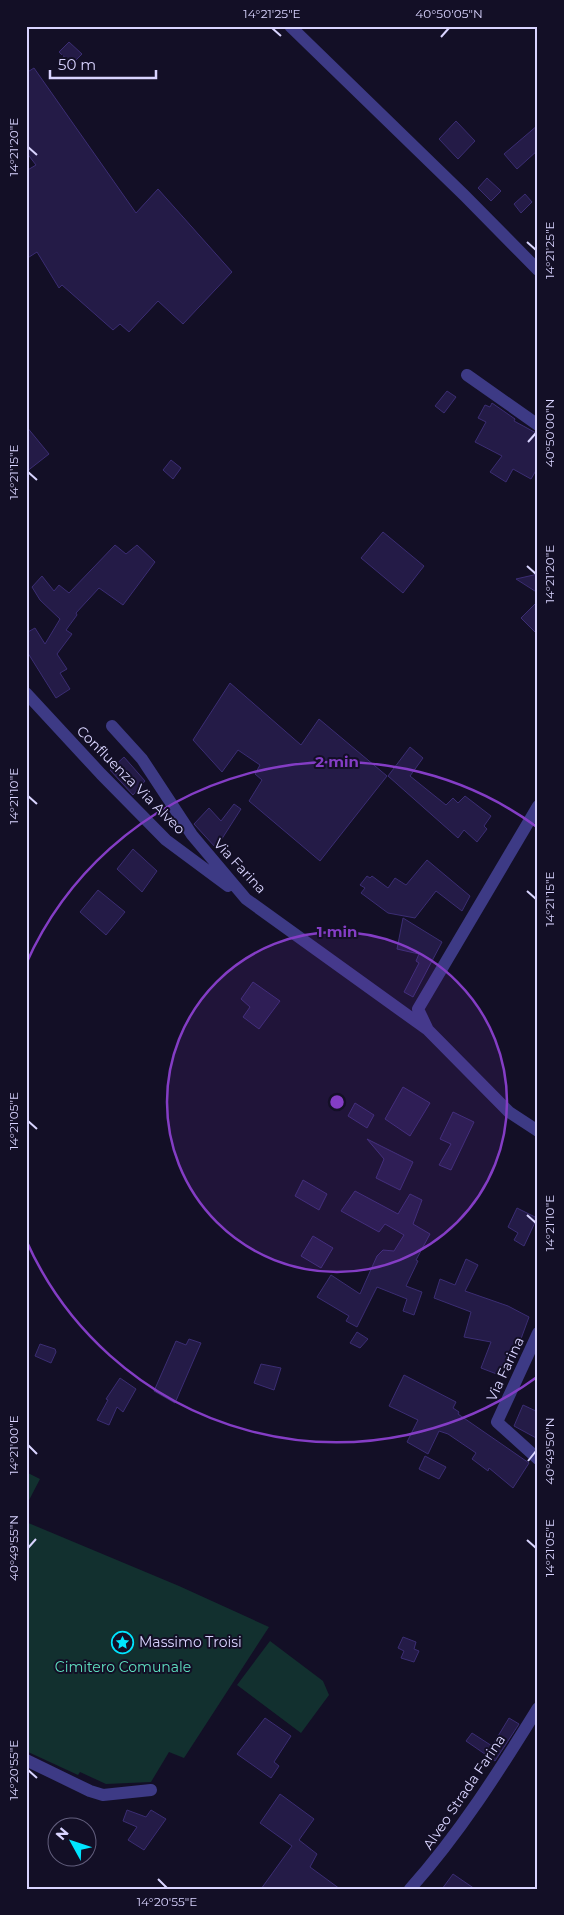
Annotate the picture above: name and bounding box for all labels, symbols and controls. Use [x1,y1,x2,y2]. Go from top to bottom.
text: 14°21'25"E [243,6,301,21]
text: 40°50'05"N [415,6,483,21]
scale bar [50,48,156,80]
text: 50 m [58,55,96,74]
text: 14°21'20"E [6,118,21,176]
text: 14°21'25"E [542,221,557,279]
text: 40°50'00"N [542,399,557,467]
text: 14°21'15"E [6,444,21,500]
text: 14°21'20"E [542,545,557,603]
street label: Confluenza Via Alveo [73,722,189,838]
text: 2 min [315,752,359,771]
text: 14°21'10"E [6,768,21,824]
street label: Via Farina [210,835,270,897]
text: 14°21'15"E [542,871,557,927]
text: 1 min [317,922,357,941]
text: 14°21'05"E [6,1092,21,1150]
centre of rings [328,1093,346,1111]
text: 14°21'10"E [542,1195,557,1251]
street label: Via Farina [482,1334,528,1404]
text: 14°21'00"E [6,1415,21,1475]
text: 40°49'50"N [542,1417,557,1485]
text: 40°49'55"N [6,1515,21,1581]
text: 14°21'05"E [542,1519,557,1577]
place icon: Massimo Troisi [111,1630,135,1654]
place label: Massimo Troisi [139,1633,242,1651]
park label: Cimitero Comunale [55,1658,191,1676]
street label: Alveo Strada Farina [419,1731,509,1853]
text: 14°20'55"E [6,1740,21,1800]
north arrow [48,1818,98,1868]
text: N [52,1824,73,1844]
text: 14°20'55"E [137,1894,197,1909]

